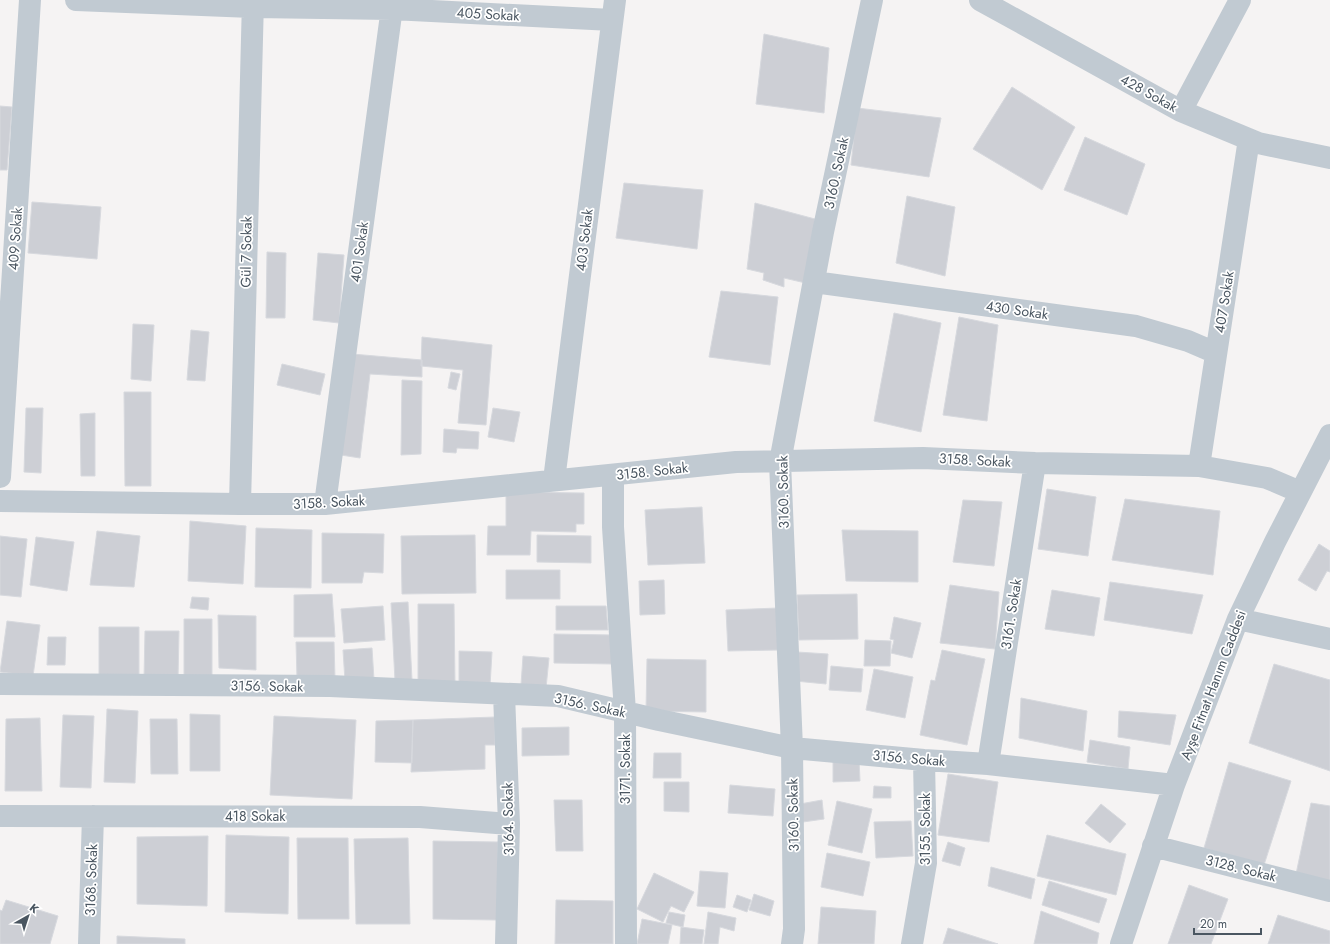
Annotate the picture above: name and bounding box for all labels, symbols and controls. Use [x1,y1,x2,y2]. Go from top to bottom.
street label: 405 Sokak [456,2,521,26]
street label: 428 Sokak [1117,69,1182,117]
street label: 3160. Sokak [819,134,854,211]
street label: 409 Sokak [3,206,27,271]
street label: 403 Sokak [570,207,598,272]
street label: Gül 7 Sokak [235,215,257,288]
street label: 401 Sokak [345,219,373,284]
street label: 407 Sokak [1209,269,1239,334]
street label: 430 Sokak [985,296,1050,324]
street label: 3158. Sokak [939,448,1012,472]
street label: 3160. Sokak [772,454,794,529]
street label: 3158. Sokak [615,457,690,485]
street label: 3158. Sokak [293,490,366,514]
street label: 3161. Sokak [996,577,1027,651]
street label: Ayşe Fitnat Hanım Caddesi [1175,607,1251,763]
street label: 3156. Sokak [230,675,304,697]
street label: 3156. Sokak [552,688,628,723]
street label: 3171. Sokak [615,733,635,804]
street label: 3156. Sokak [872,745,947,771]
street label: 3160. Sokak [782,777,804,852]
street label: 3164. Sokak [497,782,519,856]
street label: 3155. Sokak [915,792,935,865]
street label: 418 Sokak [225,806,286,826]
street label: 3168. Sokak [80,843,102,916]
street label: 3128. Sokak [1204,850,1279,887]
north arrow [8,896,48,936]
text: K [26,900,43,917]
scale bar [1194,910,1261,936]
text: 20 m [1200,915,1227,933]

